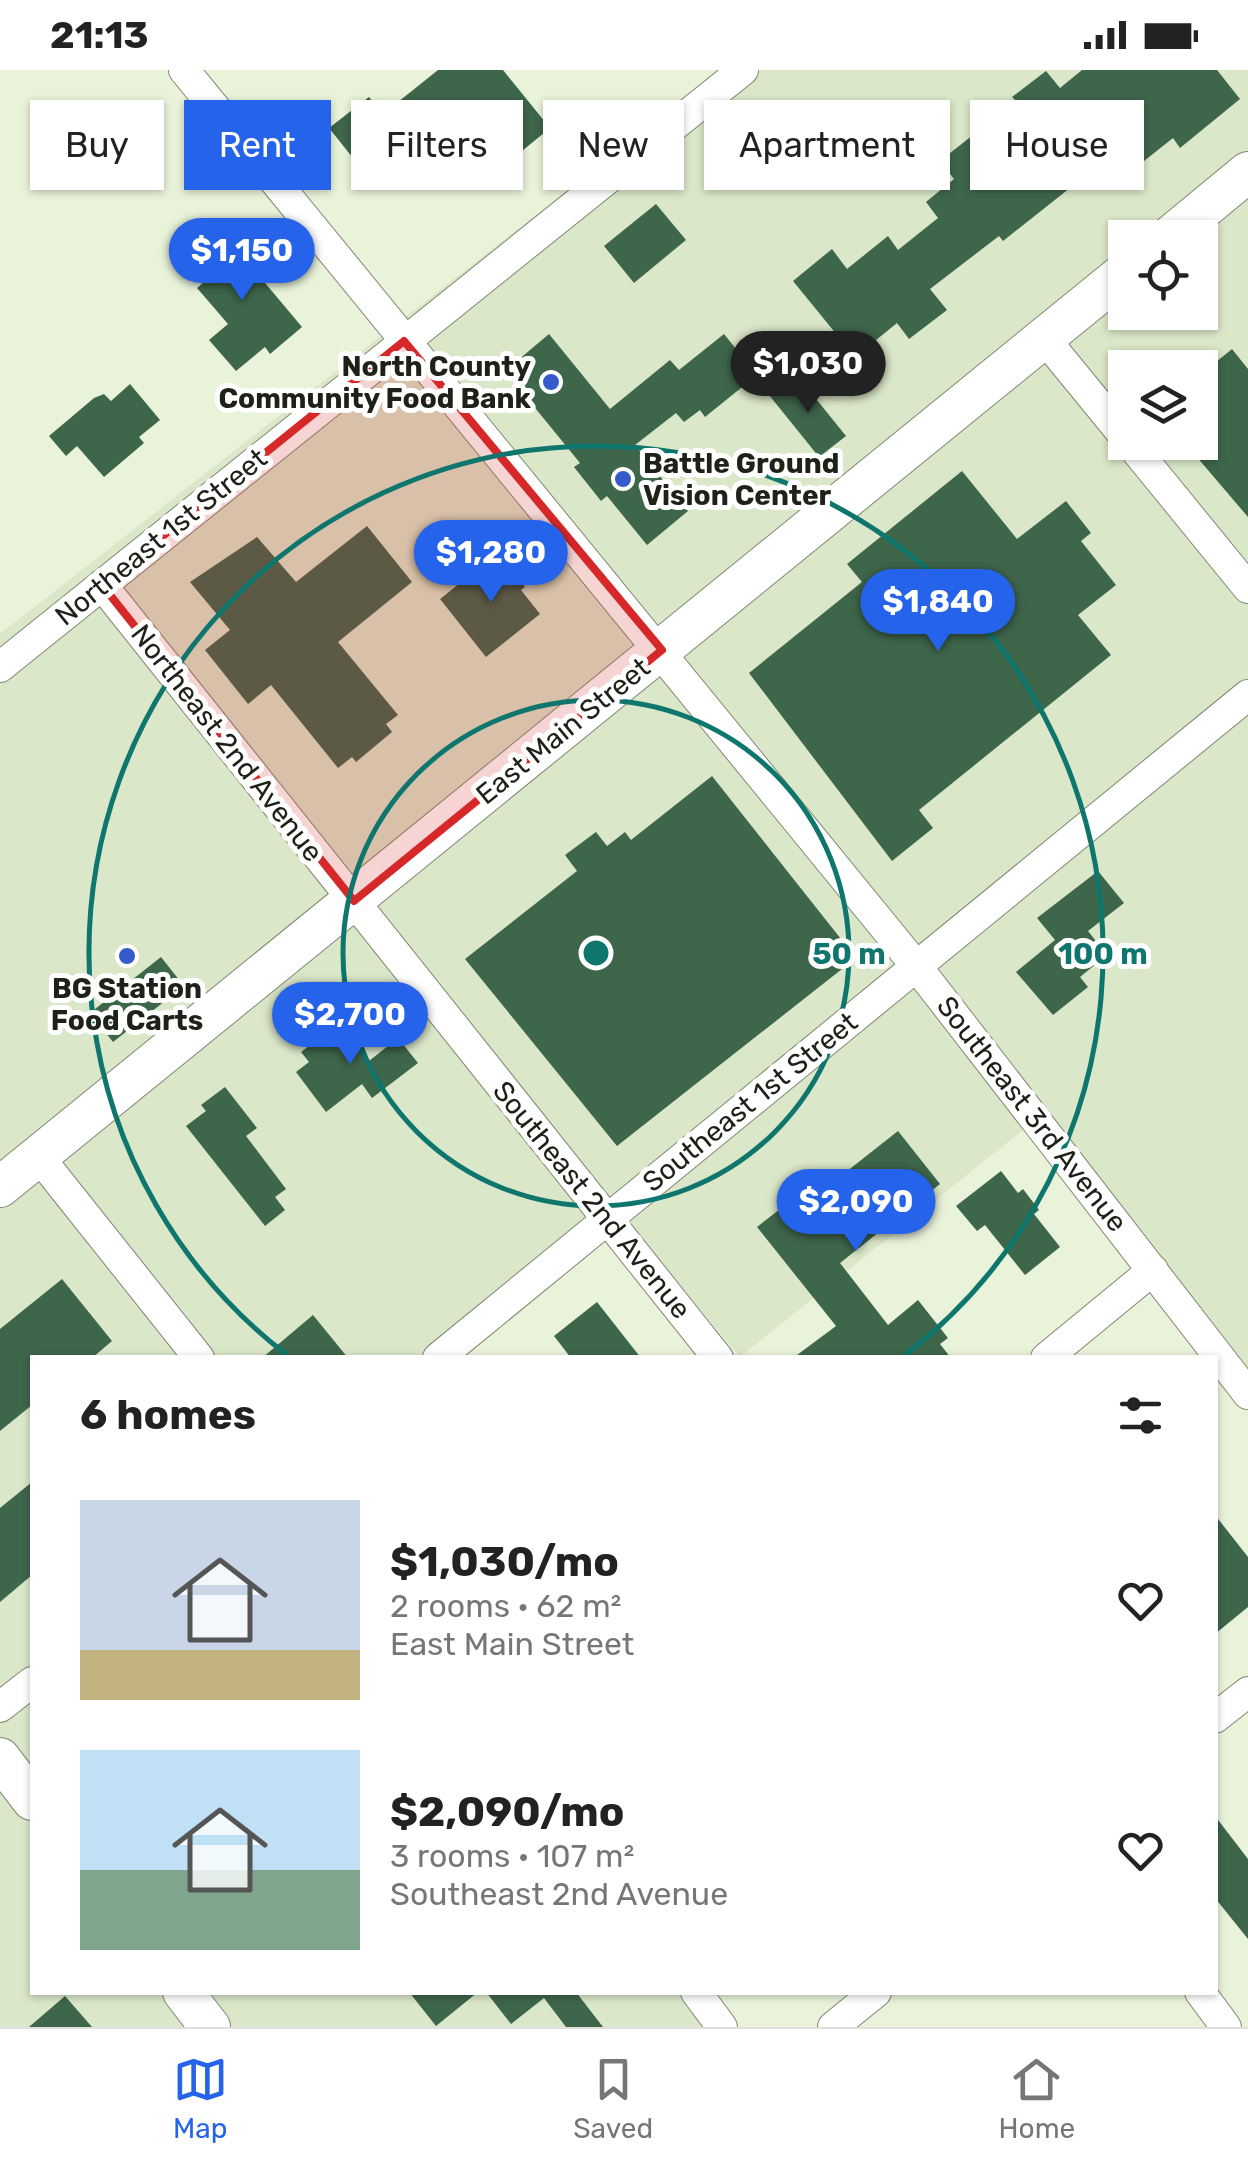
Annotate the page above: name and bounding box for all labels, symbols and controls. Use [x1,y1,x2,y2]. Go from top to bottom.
text: 21:13 [50,12,149,58]
chip: Buy [30,100,164,190]
chip: Rent [184,100,331,190]
chip: Filters [351,100,523,190]
chip: New [543,100,684,190]
chip: Apartment [704,100,950,190]
chip: House [970,100,1144,190]
pin: $1,150 [161,218,323,303]
map controls [1108,220,1218,460]
button: locate [1108,220,1218,330]
text: $1,150 [191,231,293,269]
pin: $1,030 [727,331,889,416]
text: $1,030 [753,344,863,382]
place label: North County Community Food Bank [218,350,532,415]
button: layers [1108,350,1218,460]
marker: North County Community Food Bank [540,371,562,393]
street label: Northeast 1st Street [49,442,273,632]
place label: Battle Ground Vision Center [643,447,839,512]
marker: Battle Ground Vision Center [612,468,634,490]
pin: $1,280 [410,520,572,605]
text: $1,280 [436,533,546,571]
pin: $1,840 [857,569,1019,654]
text: $1,840 [882,582,994,620]
street label: Northeast 2nd Avenue [124,618,330,868]
street label: East Main Street [470,651,656,811]
centre of rings [578,935,614,971]
text: 50 m [812,936,886,972]
text: 100 m [1058,936,1148,972]
marker: BG Station Food Carts [116,945,138,967]
place label: BG Station Food Carts [51,972,203,1037]
pin: $2,700 [269,982,431,1067]
street label: Southeast 3rd Avenue [930,990,1134,1238]
text: $2,700 [294,995,406,1033]
street label: Southeast 1st Street [636,1005,864,1199]
street label: Southeast 2nd Avenue [486,1075,698,1325]
pin: $2,090 [775,1169,937,1254]
text: $2,090 [799,1182,913,1220]
icon: filters [1113,1388,1168,1443]
text: 6 homes [80,1390,256,1440]
text: $1,030/mo [390,1537,619,1587]
icon: home [160,1540,280,1660]
icon: heart [1113,1573,1168,1628]
text: 2 rooms · 62 m² [390,1587,622,1625]
text: East Main Street [390,1625,634,1663]
text: $2,090/mo [390,1787,625,1837]
icon: home [160,1790,280,1910]
icon: heart [1113,1823,1168,1878]
text: 3 rooms · 107 m² [390,1837,634,1875]
text: Southeast 2nd Avenue [390,1875,728,1913]
tab: Map [173,2052,228,2145]
tab: Saved [573,2052,653,2145]
tab: Home [999,2052,1075,2145]

